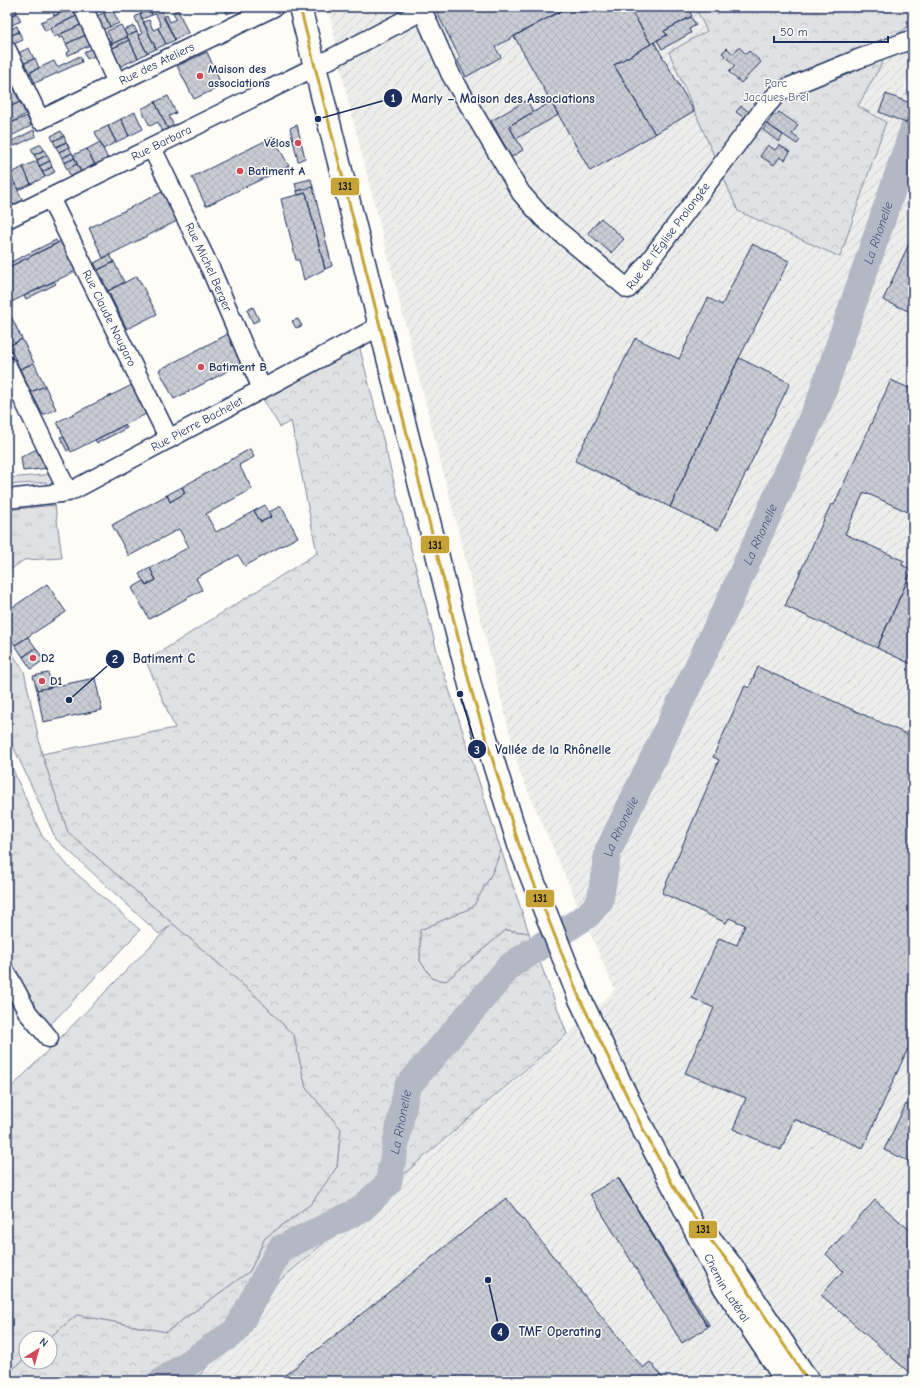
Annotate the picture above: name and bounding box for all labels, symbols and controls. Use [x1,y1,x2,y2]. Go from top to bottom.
scale bar [774,18,888,44]
text: 50 m [780,25,808,39]
street label: Rue des Ateliers [117,40,197,88]
place label: Maison des associations [208,62,270,90]
marker: Maison des associations [195,71,205,81]
park label: Parc Jacques Brel [743,76,809,104]
callout: Marly – Maison des Associations [383,85,603,110]
text: 1 [391,91,396,105]
text: Marly – Maison des Associations [411,91,595,106]
street label: Rue Barbara [129,122,194,164]
place label: Vélos [264,136,290,150]
marker: Vélos [293,138,303,148]
place label: Batiment A [248,164,305,178]
marker: Batiment A [235,166,245,176]
line badge: 131 [330,177,360,196]
text: 131 [338,180,352,193]
street label: Rue de l'Église Prolongée [623,180,713,292]
water label: La Rhonelle [860,199,895,266]
street label: Rue Michel Berger [182,221,235,314]
street label: Rue Claude Nougaro [80,268,139,369]
place label: Batiment B [209,360,267,374]
marker: Batiment B [196,362,206,372]
street label: Rue Pierre Bachelet [148,393,246,454]
water label: La Rhonelle [739,501,780,567]
line badge: 131 [420,535,450,554]
text: 131 [428,539,442,552]
callout: Batiment C [105,646,203,671]
place label: D2 [41,651,54,665]
text: Batiment C [133,651,195,666]
text: 2 [112,652,118,666]
marker: D2 [28,653,38,663]
place label: D1 [50,674,62,688]
marker: D1 [37,676,47,686]
callout: Vallée de la Rhônelle [467,737,619,762]
text: Vallée de la Rhônelle [495,742,612,757]
text: 3 [474,743,480,757]
water label: La Rhonelle [600,793,641,857]
line badge: 131 [525,889,555,908]
text: 131 [533,892,547,905]
water label: La Rhonelle [387,1088,414,1155]
line badge: 131 [688,1220,718,1239]
text: 131 [696,1223,710,1236]
street label: Chemin Latéral [701,1251,753,1325]
callout: TMF Operating [490,1319,610,1344]
text: TMF Operating [518,1324,602,1339]
text: 4 [497,1325,503,1339]
north arrow [18,1330,58,1370]
text: N [37,1335,50,1350]

